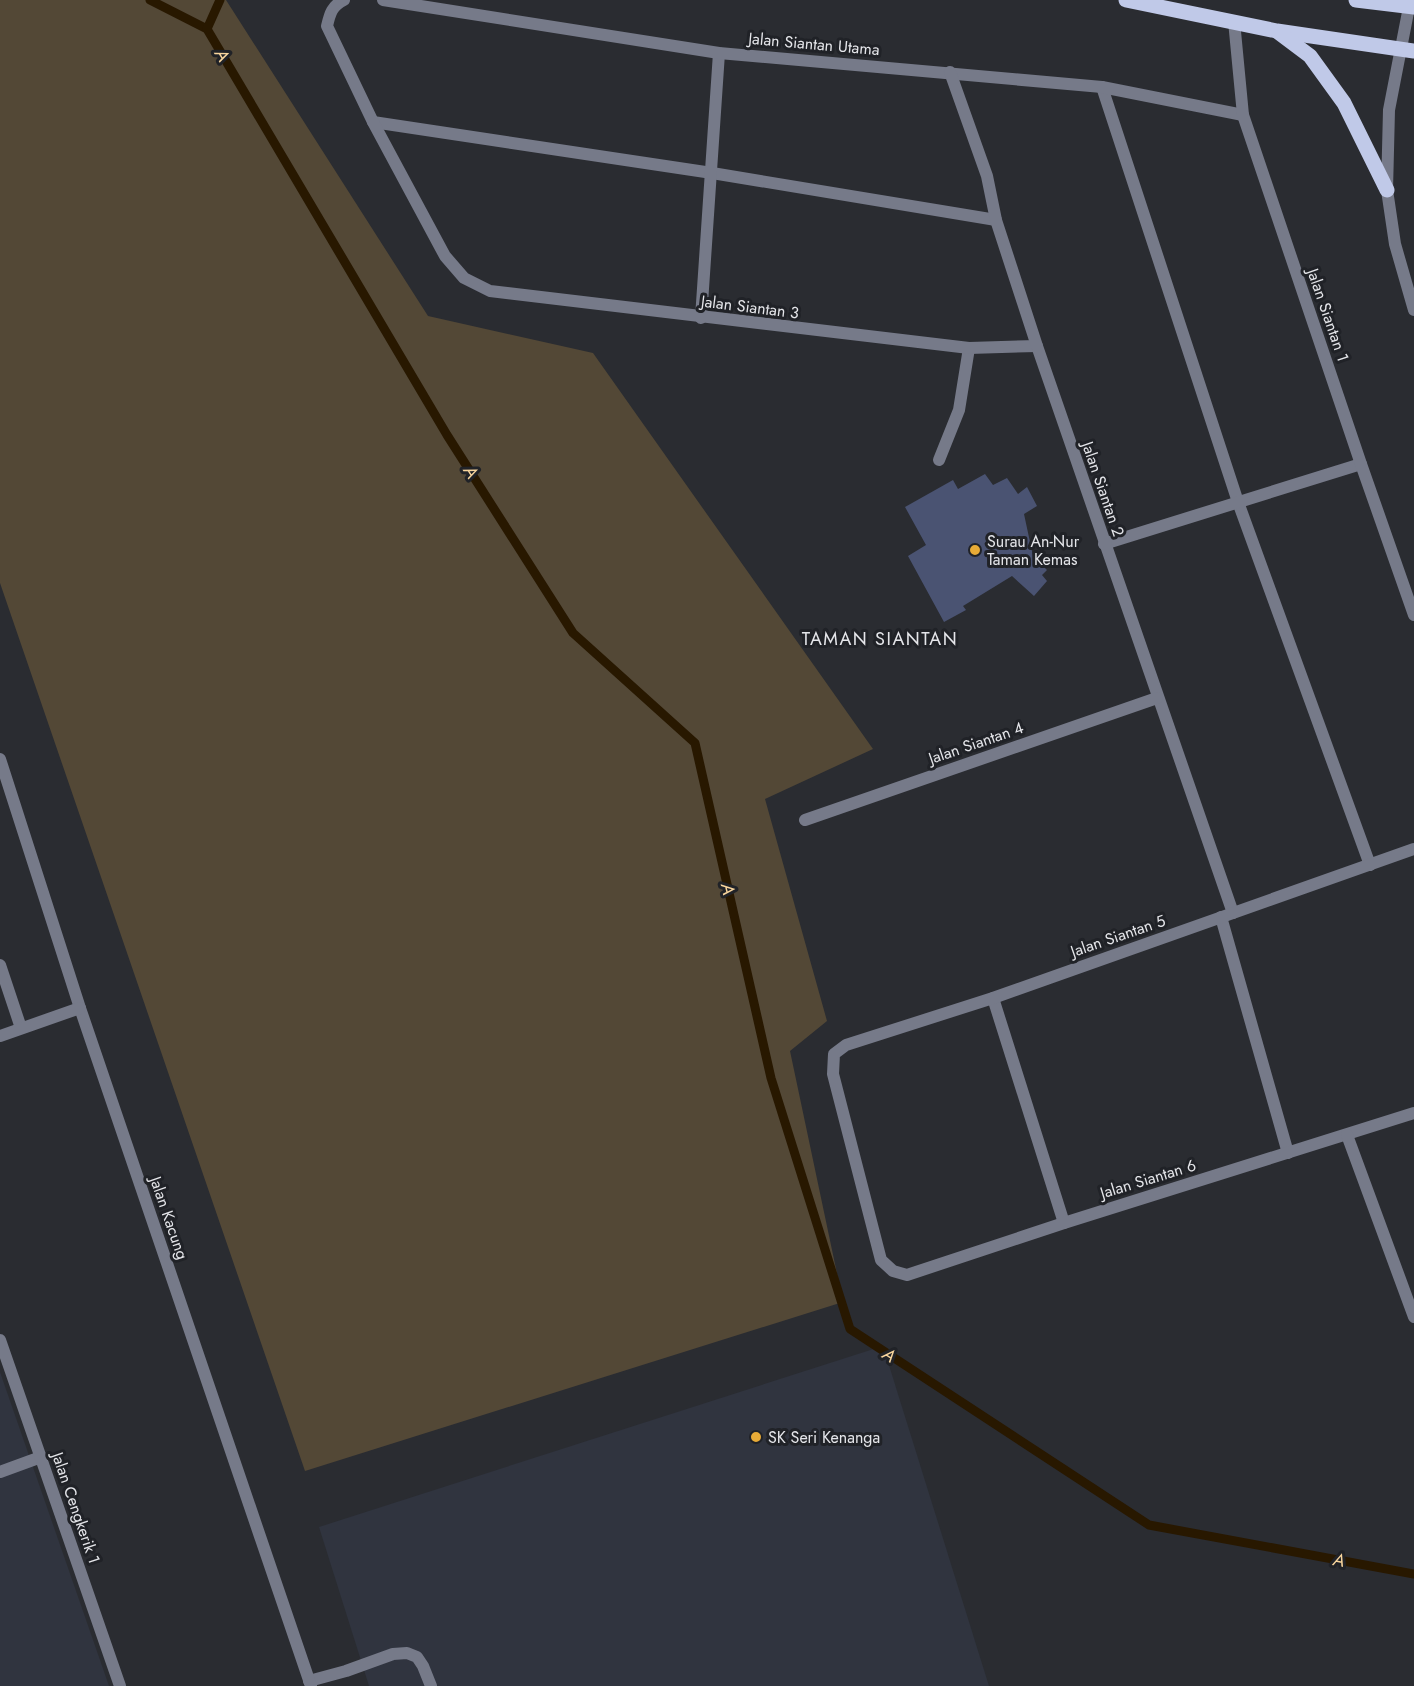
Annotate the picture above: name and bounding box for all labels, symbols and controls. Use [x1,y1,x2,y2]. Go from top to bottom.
street label: Jalan Siantan Utama [745,27,881,61]
water label: A [207,43,236,67]
street label: Jalan Siantan 1 [1301,263,1355,365]
street label: Jalan Siantan 3 [698,289,801,324]
street label: Jalan Siantan 2 [1075,437,1130,540]
water label: A [456,459,485,484]
place label: Surau An-Nur Taman Kemas [987,530,1080,571]
marker: Surau An-Nur Taman Kemas [968,543,982,557]
district label: TAMAN SIANTAN [802,626,958,652]
street label: Jalan Siantan 4 [923,716,1027,771]
water label: A [714,879,742,898]
street label: Jalan Siantan 5 [1066,909,1169,964]
street label: Jalan Siantan 6 [1095,1154,1199,1205]
street label: Jalan Kacung [143,1172,194,1263]
water label: A [876,1340,901,1369]
place label: SK Seri Kenanga [768,1426,880,1449]
marker: SK Seri Kenanga [749,1430,763,1444]
street label: Jalan Cengkerik 1 [46,1447,106,1567]
water label: A [1330,1546,1347,1574]

